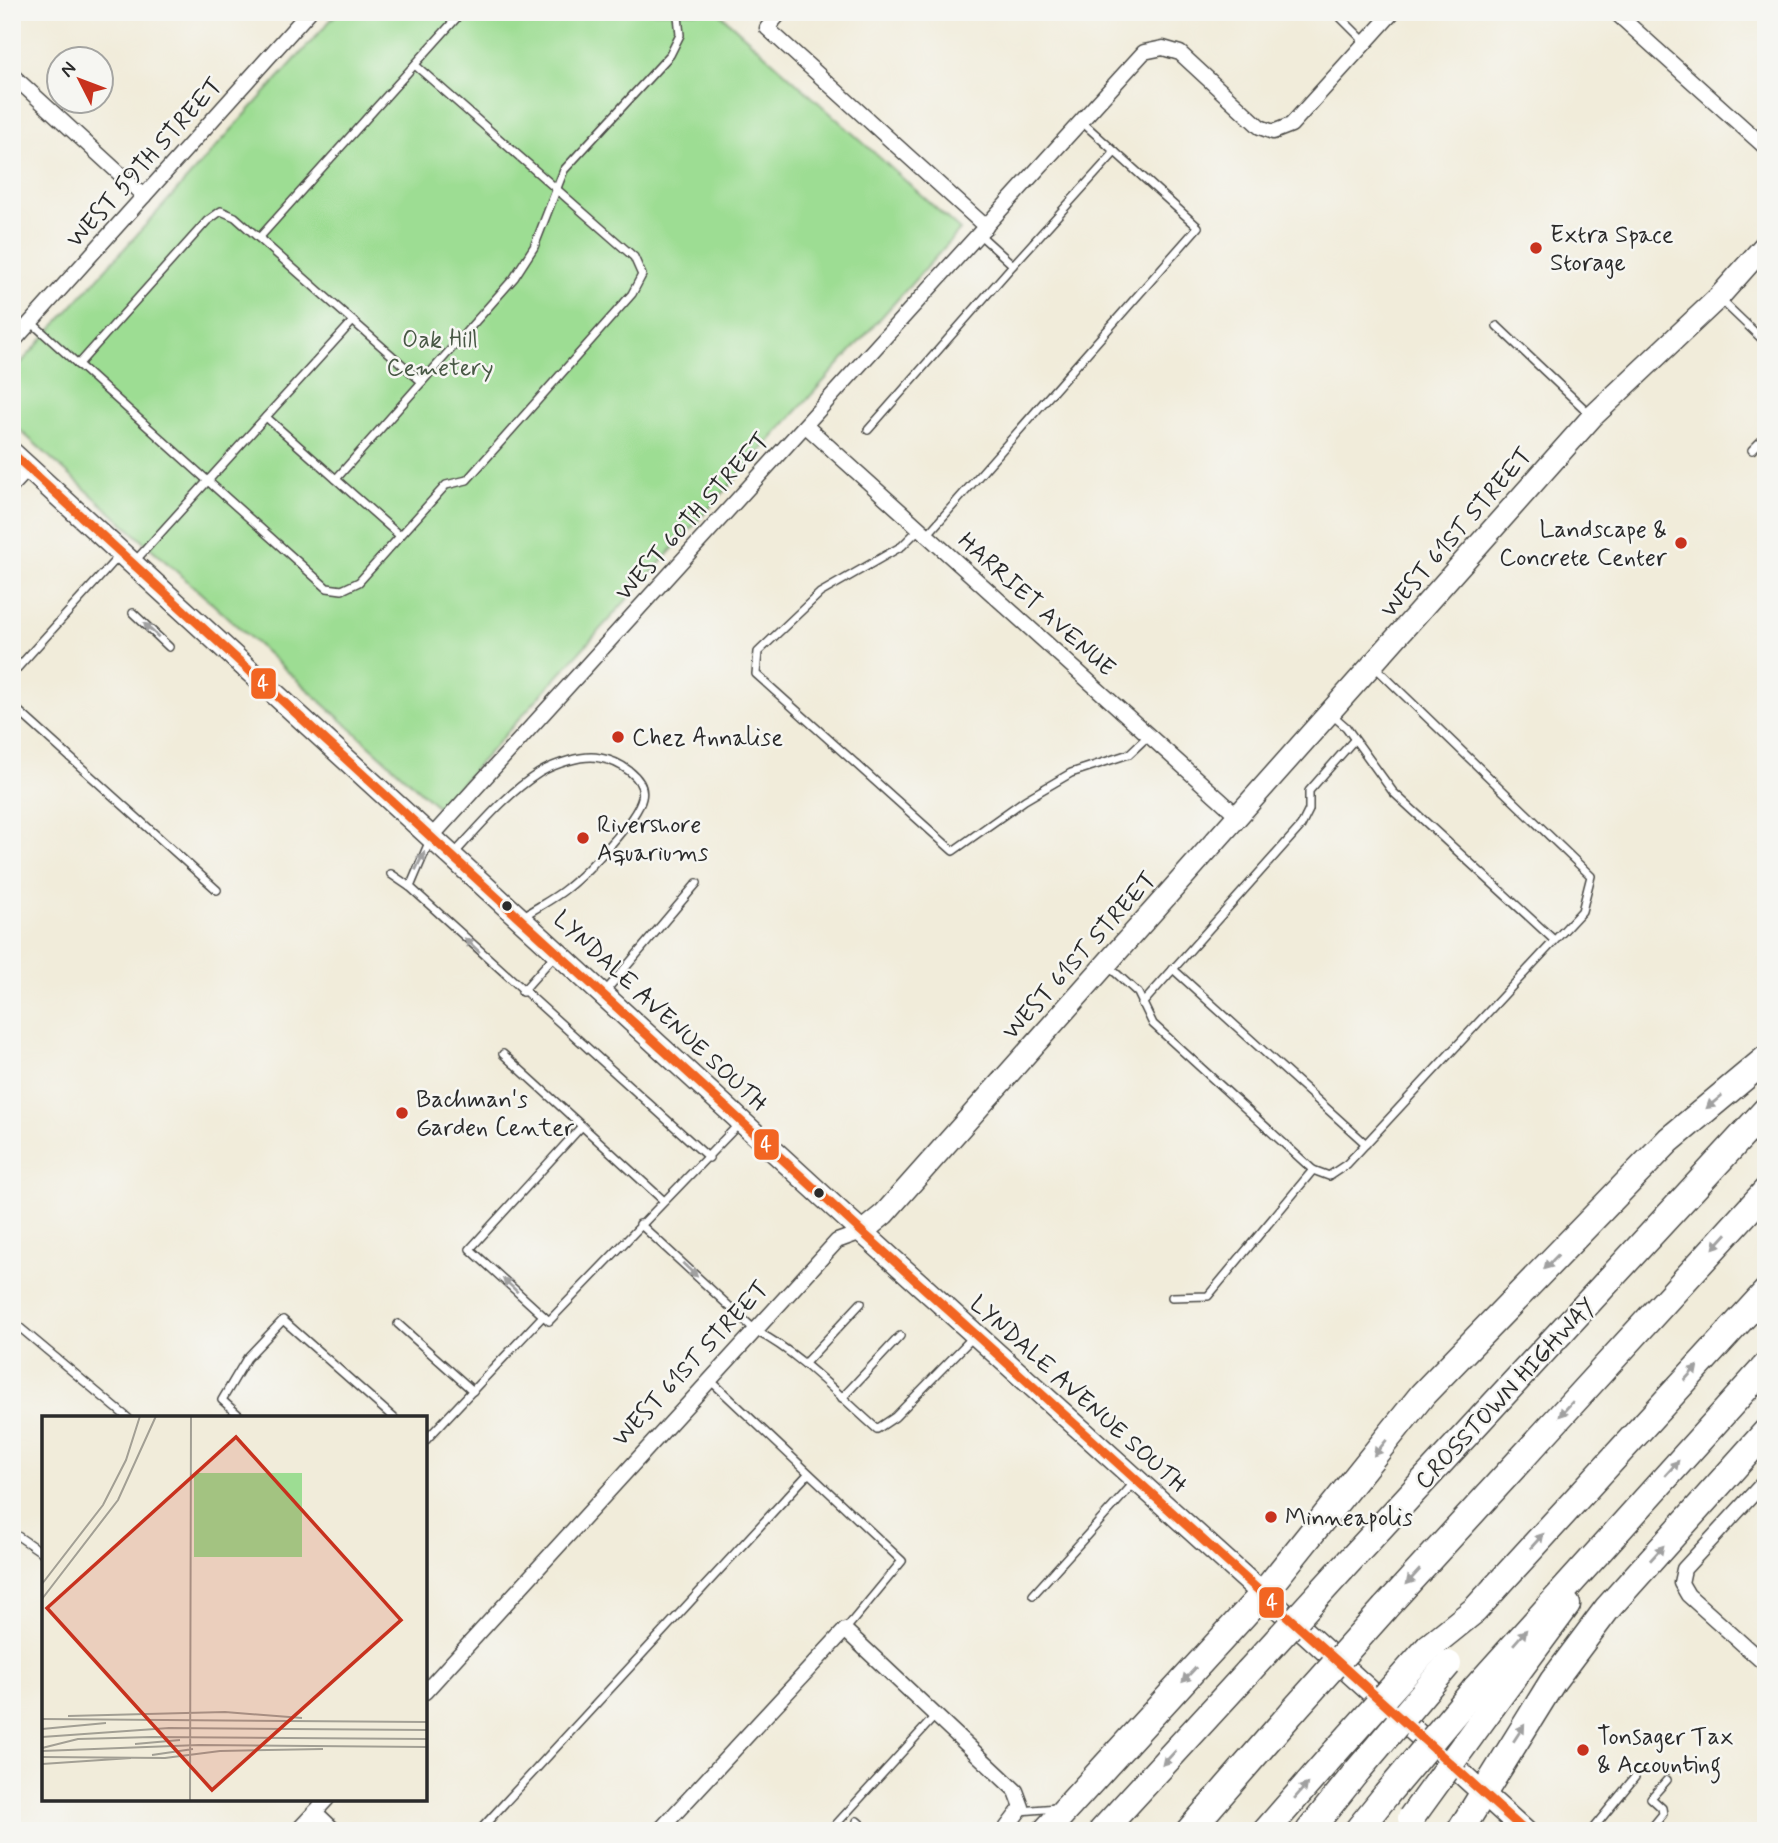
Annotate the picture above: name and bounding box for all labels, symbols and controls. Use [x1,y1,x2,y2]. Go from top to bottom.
north arrow [46,46,116,116]
text: N [55,57,82,83]
street label: WEST 59TH STREET [60,71,230,255]
place label: Extra Space Storage [1550,220,1674,279]
marker: Extra Space Storage [1528,240,1544,256]
park label: Oak Hill Cemetery [386,325,494,384]
street label: WEST 60TH STREET [609,426,777,608]
street label: WEST 61ST STREET [1374,441,1540,625]
place label: Landscape & Concrete Center [1499,515,1668,574]
street label: HARRIET AVENUE [951,526,1121,684]
marker: Landscape & Concrete Center [1673,535,1689,551]
one-way arrow [142,622,160,638]
line badge: 4 [250,667,277,700]
text: 4 [257,672,269,697]
place label: Chez Annalise [632,723,783,754]
marker: Chez Annalise [610,729,626,745]
place label: Rivershore Aquariums [597,810,709,869]
marker: Rivershore Aquariums [575,830,591,846]
one-way arrow [414,851,425,871]
street label: WEST 61ST STREET [996,865,1164,1047]
unlabelled marker [500,899,514,913]
street label: LYNDALE AVENUE SOUTH [546,904,774,1120]
one-way arrow [464,938,481,954]
place label: Bachman's Garden Center [416,1085,574,1144]
one-way arrow [1705,1095,1723,1110]
marker: Bachman's Garden Center [394,1105,410,1121]
line badge: 4 [753,1128,780,1161]
text: 4 [760,1133,772,1158]
unlabelled marker [812,1186,826,1200]
one-way arrow [1712,1232,1728,1249]
one-way arrow [1544,1253,1560,1270]
one-way arrow [682,1262,699,1279]
street label: WEST 61ST STREET [606,1274,776,1454]
one-way arrow [501,1277,519,1293]
street label: LYNDALE AVENUE SOUTH [963,1289,1194,1501]
street label: CROSSTOWN HIGHWAY [1409,1292,1603,1497]
one-way arrow [1683,1364,1699,1382]
one-way arrow [1559,1400,1575,1417]
inset map [42,1416,427,1801]
one-way arrow [1373,1438,1388,1456]
one-way arrow [1664,1459,1680,1477]
place label: Minneapolis [1285,1503,1413,1534]
marker: Minneapolis [1263,1509,1279,1525]
one-way arrow [1529,1532,1545,1550]
one-way arrow [1649,1545,1665,1562]
one-way arrow [1405,1568,1421,1586]
line badge: 4 [1258,1586,1285,1619]
text: 4 [1266,1591,1278,1616]
one-way arrow [1512,1629,1527,1646]
one-way arrow [1181,1666,1197,1683]
place label: Tonsager Tax & Accounting [1597,1722,1734,1784]
one-way arrow [1512,1723,1525,1743]
marker: Tonsager Tax & Accounting [1575,1742,1591,1758]
one-way arrow [1161,1749,1177,1767]
one-way arrow [1293,1782,1308,1799]

